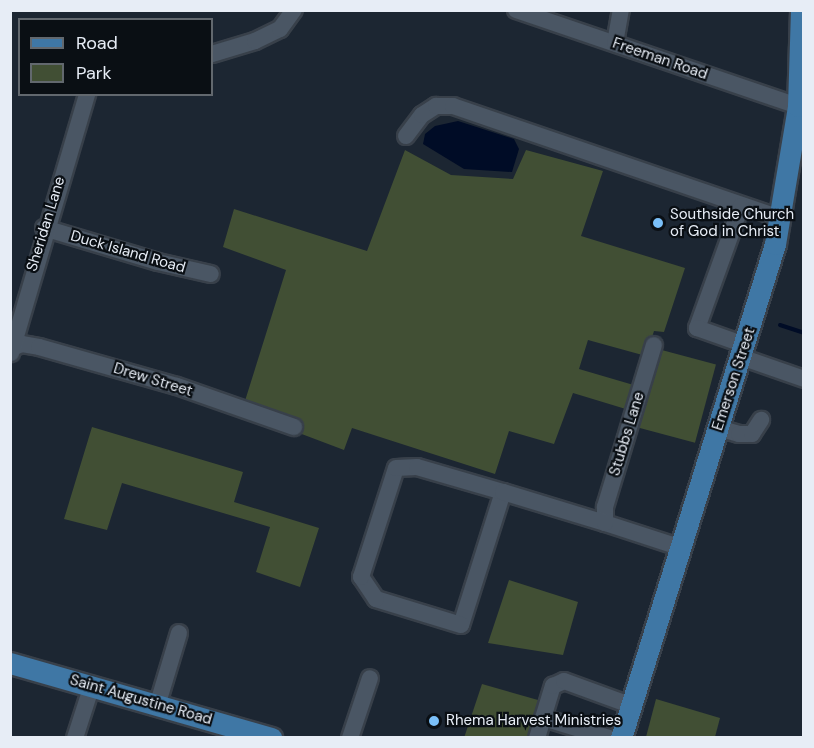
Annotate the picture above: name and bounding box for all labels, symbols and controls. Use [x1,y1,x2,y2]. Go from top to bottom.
legend [18,18,213,96]
text: Road [76,31,118,55]
street label: Freeman Road [610,34,710,84]
text: Park [76,61,112,85]
street label: Sheridan Lane [23,174,69,274]
place label: Southside Church of God in Christ [670,205,794,240]
marker: Southside Church of God in Christ [651,216,665,230]
street label: Duck Island Road [69,227,187,277]
street label: Emerson Street [709,325,759,433]
street label: Drew Street [111,359,195,401]
street label: Stubbs Lane [606,390,648,478]
street label: Saint Augustine Road [68,671,214,729]
place label: Rhema Harvest Ministries [446,712,621,730]
marker: Rhema Harvest Ministries [427,714,441,728]

